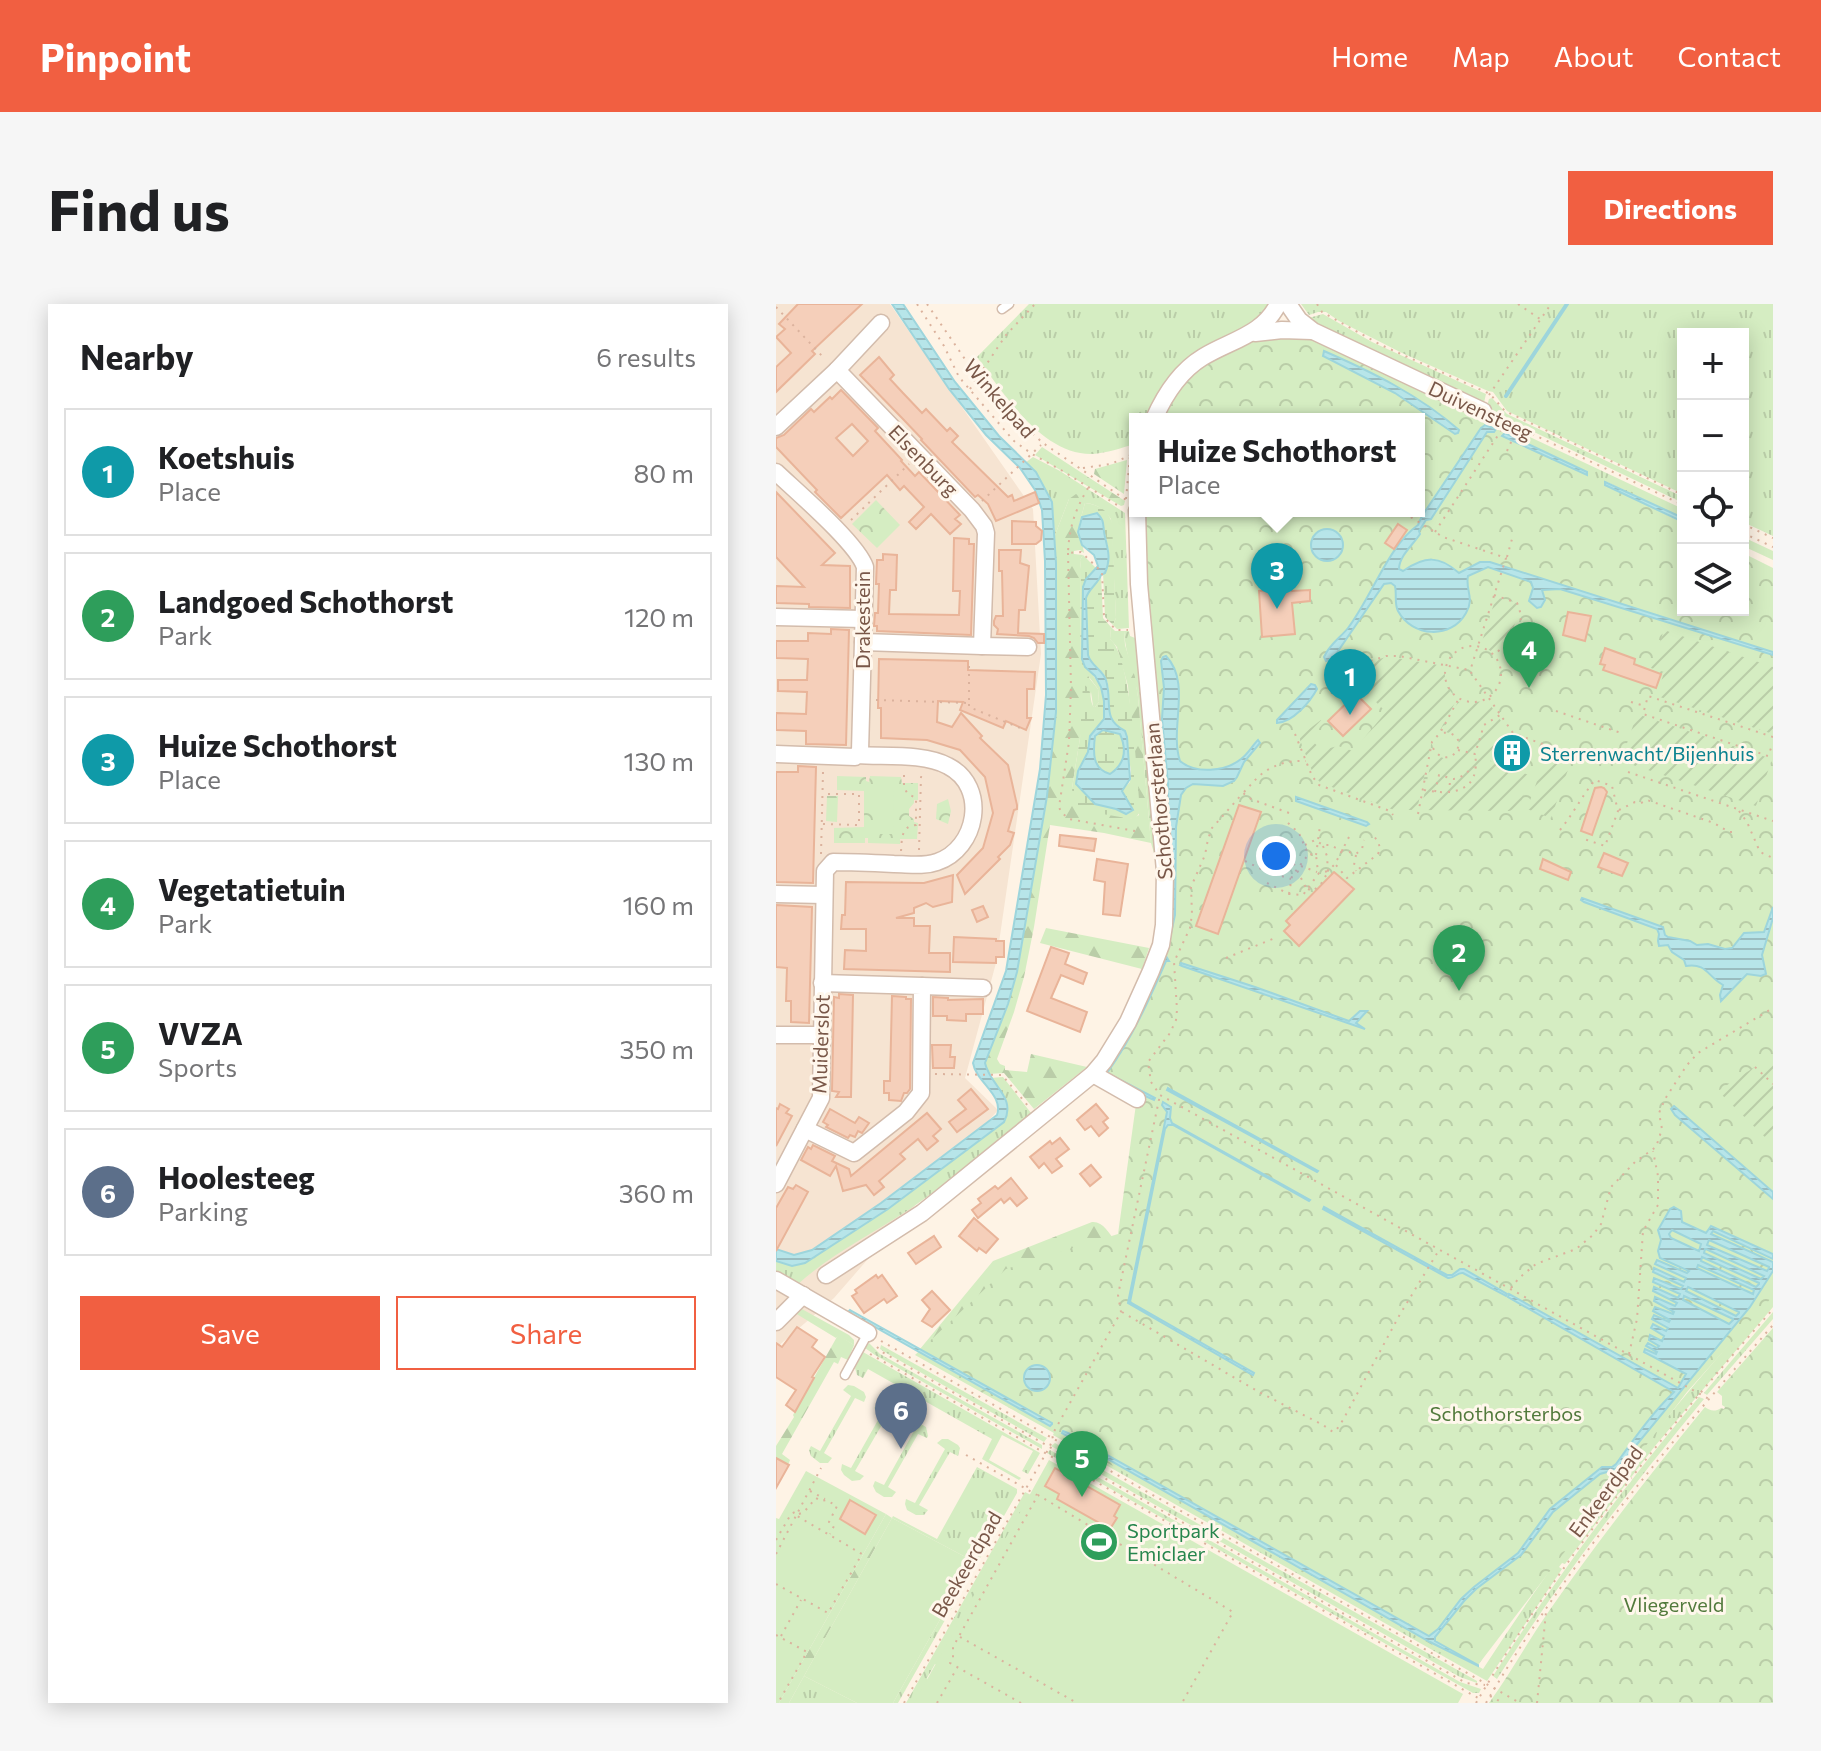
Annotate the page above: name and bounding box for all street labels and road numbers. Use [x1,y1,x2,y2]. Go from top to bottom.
street label: Winkelpad [959,354,1041,442]
street label: Duivensteeg [1425,375,1537,445]
street label: Elsenburg [884,419,964,501]
street label: Drakestein [850,571,874,669]
street label: Schothorsterlaan [1139,722,1177,880]
street label: Muiderslot [806,994,834,1094]
street label: Enkeerdpad [1563,1441,1647,1541]
street label: Beekeerdpad [926,1507,1006,1621]

